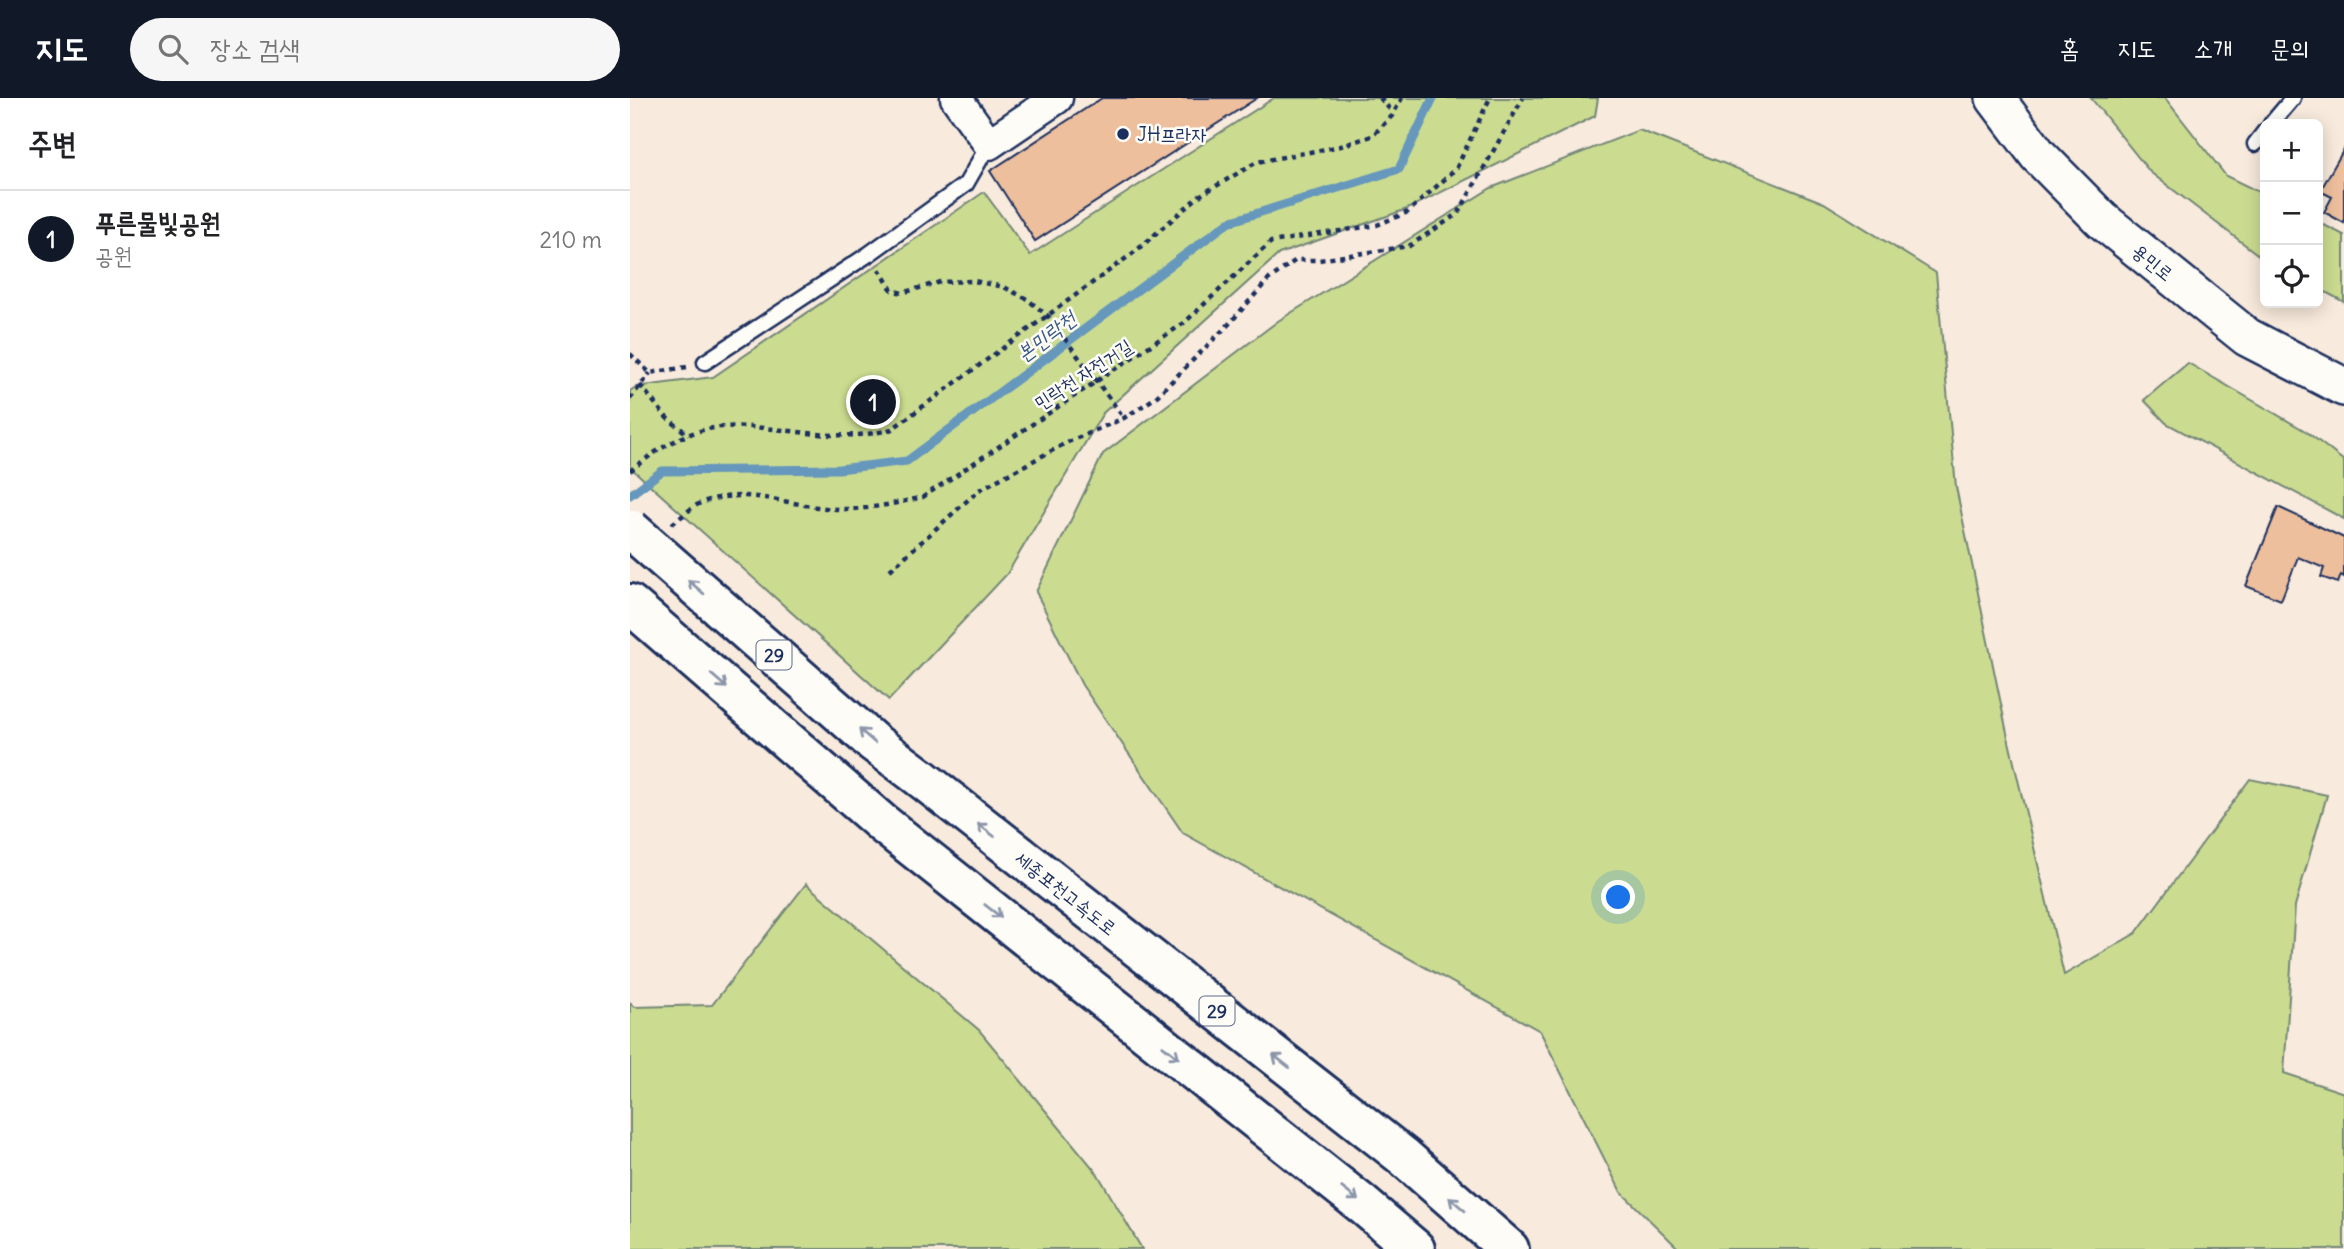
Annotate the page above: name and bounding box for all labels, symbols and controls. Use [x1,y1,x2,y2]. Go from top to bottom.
search box [130,18,620,81]
text: 지도 [35,27,88,69]
icon: search [154,30,192,68]
text: 장소 검색 [210,32,300,65]
text: 홈 [2060,33,2079,63]
text: 지도 [2117,33,2156,63]
text: 소개 [2194,33,2232,63]
text: 문의 [2270,33,2309,63]
map controls [2260,119,2323,308]
button: + [2260,119,2323,182]
place label: JH프라자 [1137,122,1206,146]
text: 주변 [28,124,76,162]
marker: JH프라자 [1115,126,1131,142]
button: − [2260,182,2323,245]
text: 푸른물빛공원 [95,206,221,239]
text: 1 [46,225,56,254]
text: 210 m [539,225,602,254]
street label: 용민로 [2128,238,2178,286]
text: 공원 [95,241,132,270]
button: locate [2260,245,2323,308]
water label: 본민락천 [1011,304,1083,367]
street label: 민락천 자전거길 [1030,334,1136,414]
pin: 1 [850,376,896,428]
one-way arrow [687,579,705,595]
road number: 29 [757,640,792,670]
one-way arrow [709,673,727,689]
one-way arrow [858,729,876,744]
one-way arrow [978,822,996,837]
street label: 세종포천고속도로 [1010,846,1122,940]
your location [1601,880,1635,914]
one-way arrow [984,903,1002,918]
road number: 29 [1200,996,1234,1026]
one-way arrow [1162,1045,1180,1060]
one-way arrow [1272,1053,1290,1068]
one-way arrow [1340,1186,1358,1201]
one-way arrow [1449,1196,1467,1212]

